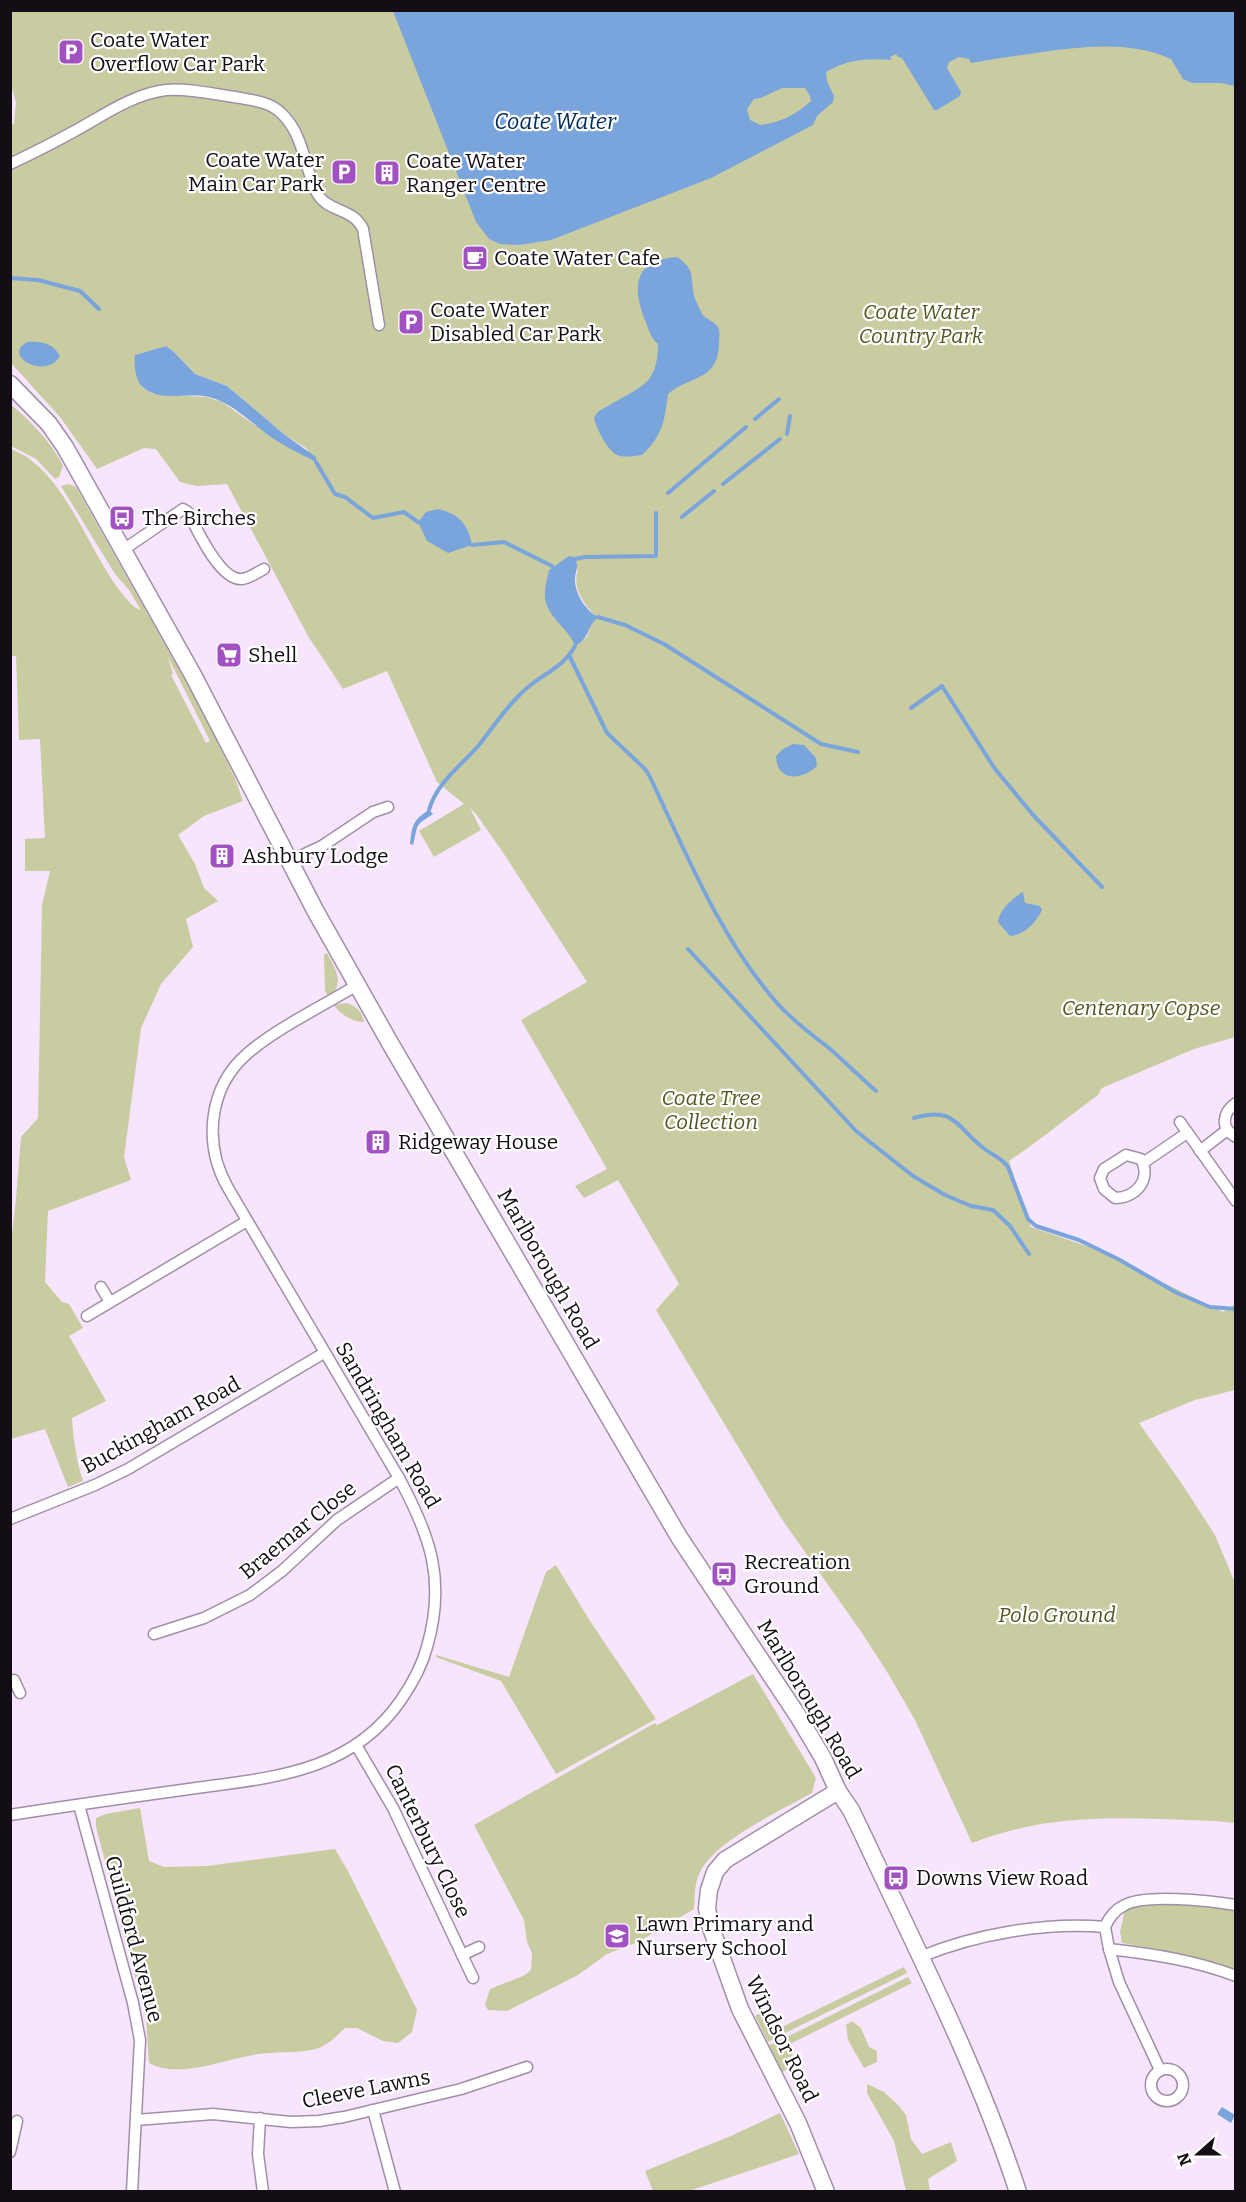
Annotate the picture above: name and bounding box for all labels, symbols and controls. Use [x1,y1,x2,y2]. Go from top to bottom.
place label: Coate Water Overflow Car Park [90,27,265,77]
parking icon: Coate Water Overflow Car Park [56,37,86,67]
water label: Coate Water [494,108,617,135]
place label: Coate Water Main Car Park [188,147,324,197]
place label: Coate Water Ranger Centre [406,148,546,198]
parking icon: Coate Water Main Car Park [329,157,359,187]
building icon: Coate Water Ranger Centre [372,158,402,188]
cafe icon: Coate Water Cafe [460,243,490,273]
place label: Coate Water Cafe [494,245,660,271]
place label: Coate Water Disabled Car Park [430,297,601,347]
park label: Coate Water Country Park [859,299,984,349]
parking icon: Coate Water Disabled Car Park [396,307,426,337]
bus stop icon: The Birches [107,503,137,533]
place label: The Birches [142,505,256,531]
supermarket icon: Shell [214,640,244,670]
place label: Shell [248,642,297,668]
building icon: Ashbury Lodge [207,841,237,871]
place label: Ashbury Lodge [242,843,389,869]
park label: Centenary Copse [1062,995,1221,1021]
park label: Coate Tree Collection [662,1085,761,1135]
building icon: Ridgeway House [363,1127,393,1157]
place label: Ridgeway House [398,1129,558,1155]
street label: Marlborough Road [491,1184,605,1354]
street label: Sandringham Road [330,1337,446,1513]
street label: Buckingham Road [77,1371,245,1479]
street label: Braemar Close [235,1475,361,1585]
place label: Recreation Ground [744,1549,850,1599]
bus stop icon: Recreation Ground [709,1559,739,1589]
park label: Polo Ground [998,1602,1116,1628]
street label: Marlborough Road [751,1615,867,1783]
street label: Canterbury Close [379,1760,477,1922]
street label: Guildford Avenue [99,1853,169,2025]
bus stop icon: Downs View Road [881,1863,911,1893]
place label: Downs View Road [916,1865,1088,1891]
place label: Lawn Primary and Nursery School [636,1911,814,1961]
school or university icon: Lawn Primary and Nursery School [602,1921,632,1951]
street label: Windsor Road [740,1971,824,2107]
street label: Cleeve Lawns [300,2064,432,2114]
north arrow [1168,2124,1228,2184]
text: N [1173,2150,1196,2168]

